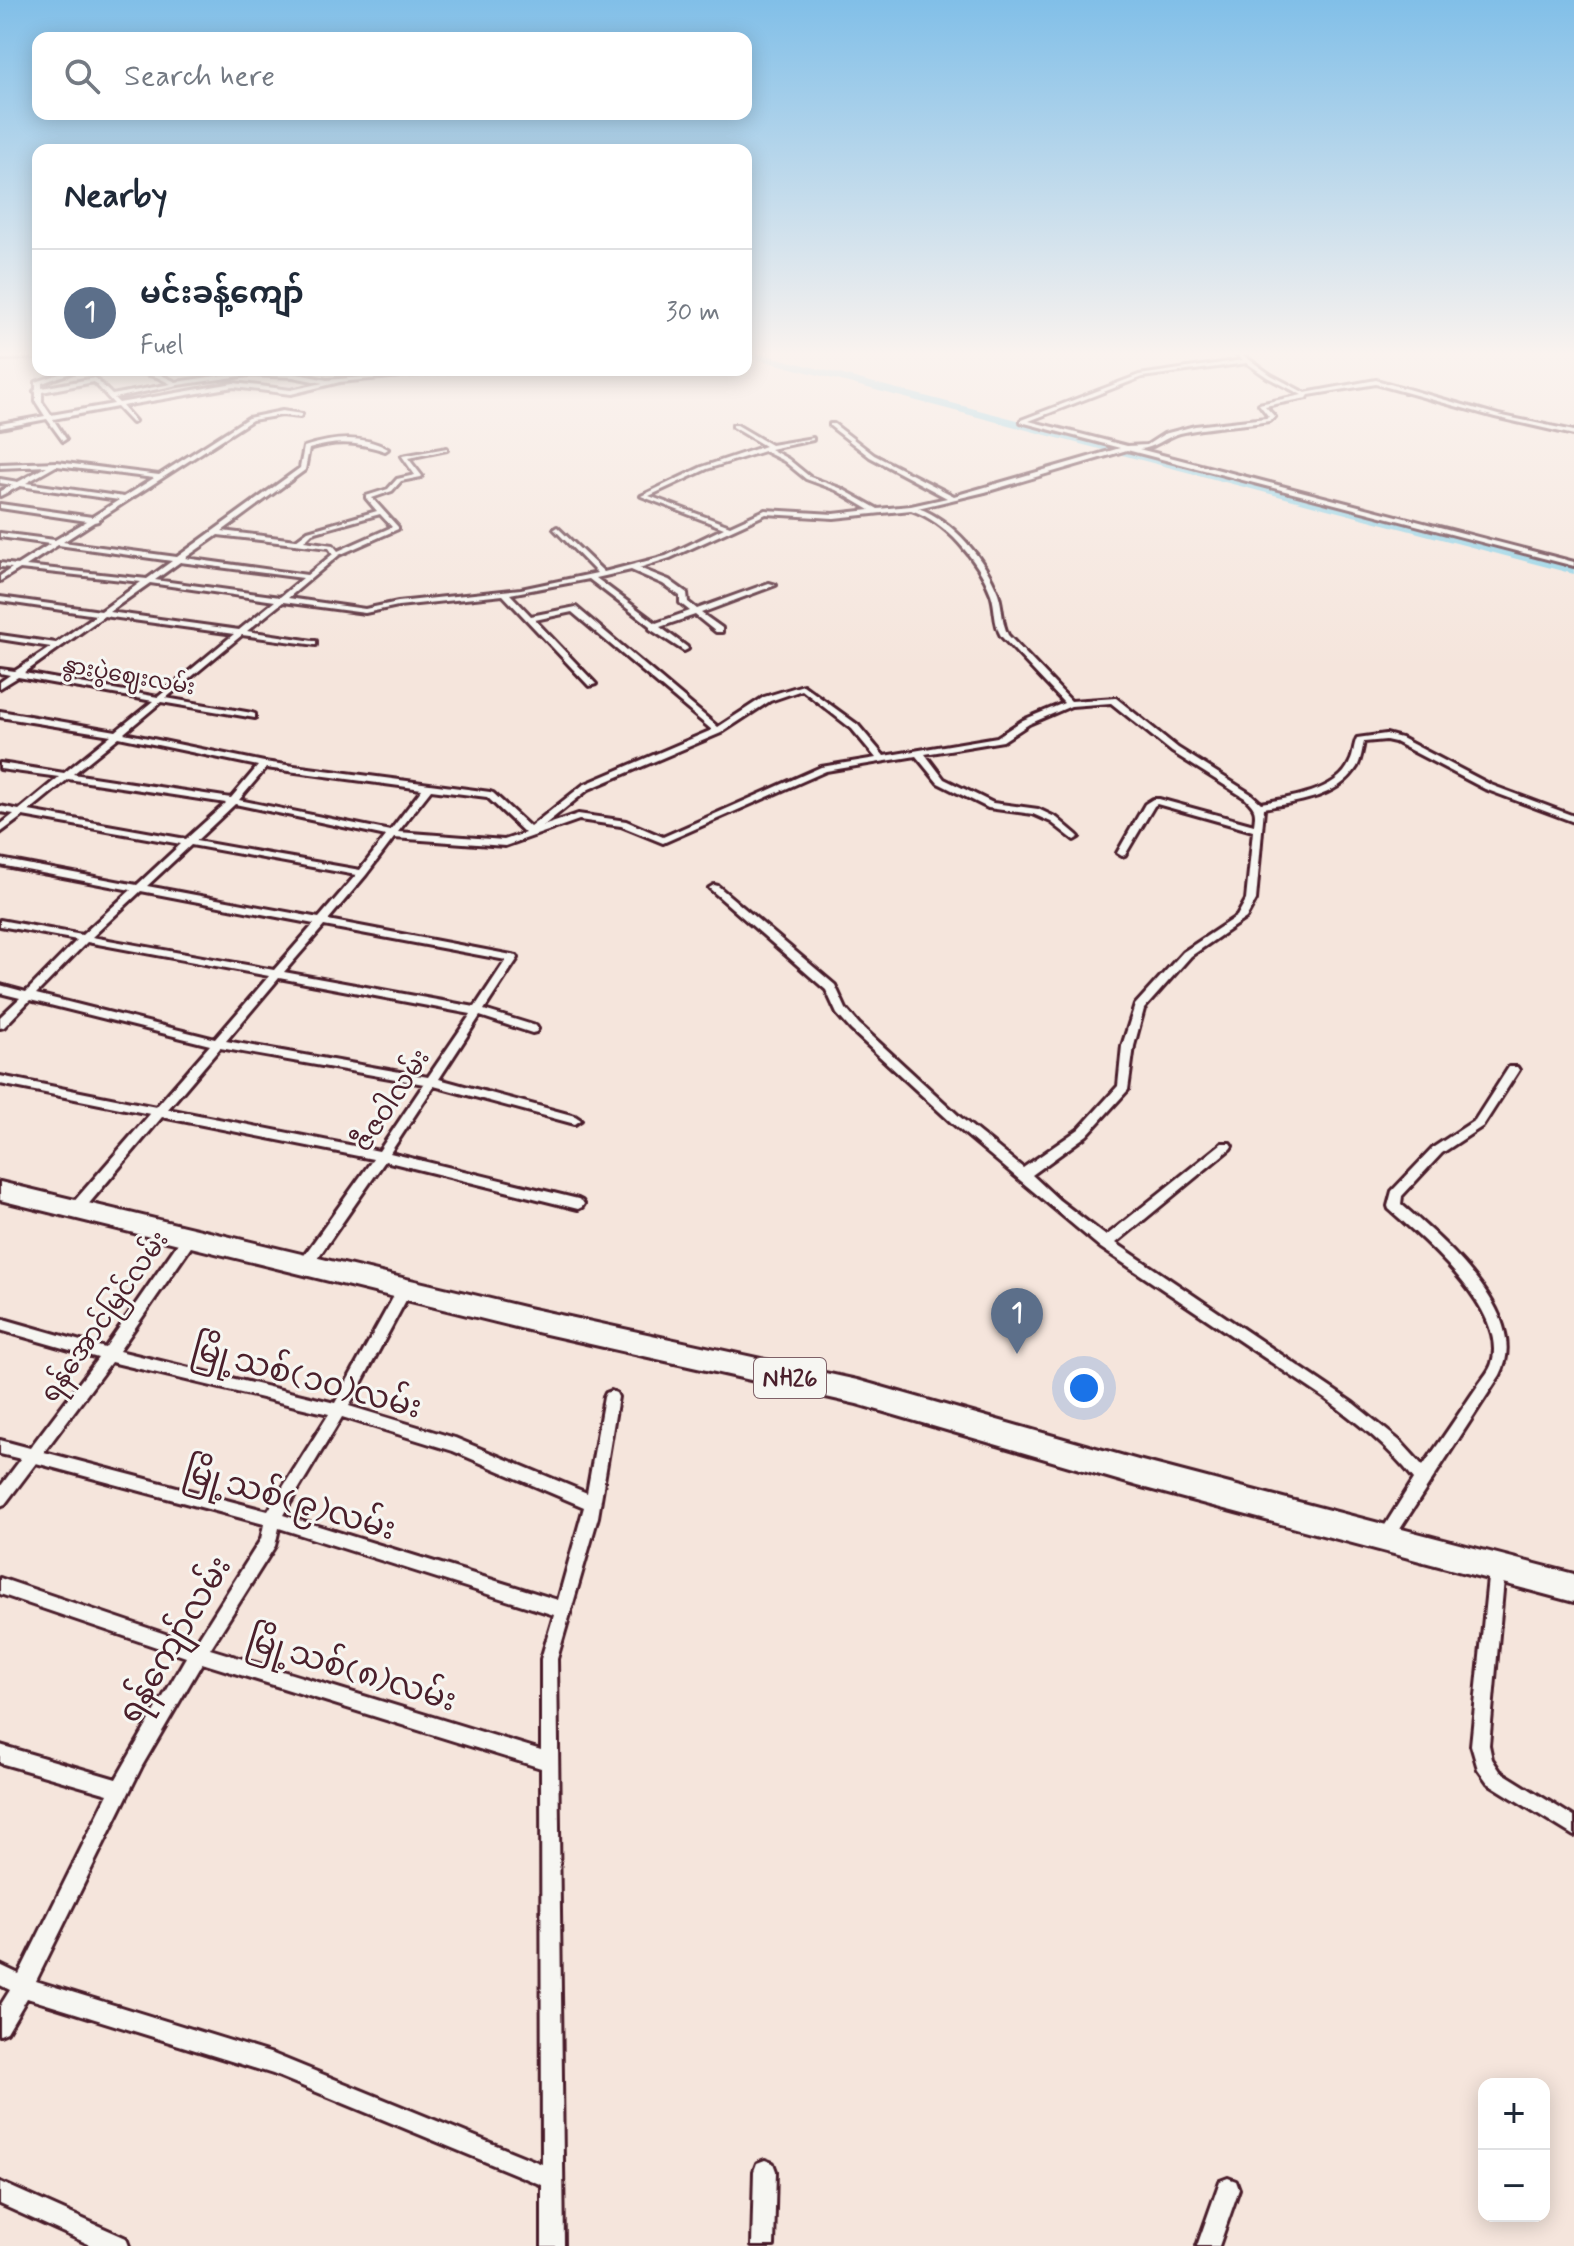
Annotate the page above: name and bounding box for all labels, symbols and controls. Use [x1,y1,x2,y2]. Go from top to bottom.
search box [32,32,752,120]
icon: search [60,54,104,98]
text: Search here [124,57,275,96]
text: Nearby [64,174,168,219]
text: မင်းခန့်ကျော် [140,275,304,314]
text: 1 [84,296,96,330]
text: 30 m [666,296,720,330]
text: Fuel [140,329,184,363]
street label: နွားပွဲဈေးလမ်း [60,649,198,704]
street label: ဇီဇဝါလမ်း [345,1042,438,1159]
street label: ရန်အောင်မြင်လမ်း [32,1224,179,1411]
pin: 1 [991,1288,1043,1354]
street label: မြို့သစ်(၁၀)လမ်း [186,1324,427,1433]
road number: NH26 [754,1358,826,1398]
your location [1064,1368,1104,1408]
street label: မြို့သစ်(၉)လမ်း [178,1447,401,1554]
street label: ရန်ကျော်လမ်း [106,1547,245,1733]
street label: မြို့သစ်(၈)လမ်း [241,1615,462,1725]
map controls [1478,2078,1550,2222]
button: + [1478,2078,1550,2150]
button: − [1478,2150,1550,2222]

